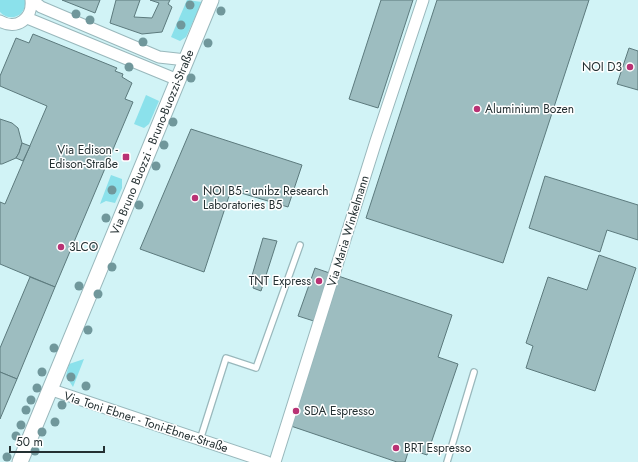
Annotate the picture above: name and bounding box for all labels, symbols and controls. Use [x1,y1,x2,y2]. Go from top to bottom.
street label: Via Bruno Buozzi - Bruno-Buozzi-Straße [106,47,199,238]
place label: NOI D3 [582,58,622,76]
marker: NOI D3 [625,62,635,72]
place label: Aluminium Bozen [485,100,574,118]
marker: Aluminium Bozen [472,104,482,114]
place label: Via Edison - Edison-Straße [49,141,118,173]
marker: Via Edison - Edison-Straße [121,152,131,162]
street label: Via Maria Winkelmann [322,173,374,289]
place label: NOI B5 - unibz Research Laboratories B5 [203,182,329,214]
marker: NOI B5 - unibz Research Laboratories B5 [190,193,200,203]
place label: 3LCO [69,238,98,256]
marker: 3LCO [56,242,66,252]
place label: TNT Express [249,272,311,290]
marker: TNT Express [314,276,324,286]
street label: Via Toni Ebner - Toni-Ebner-Straße [61,387,231,457]
place label: SDA Espresso [304,402,375,420]
marker: SDA Espresso [291,406,301,416]
scale bar [10,428,104,454]
text: 50 m [16,433,43,451]
place label: BRT Espresso [404,439,472,457]
marker: BRT Espresso [391,443,401,453]

